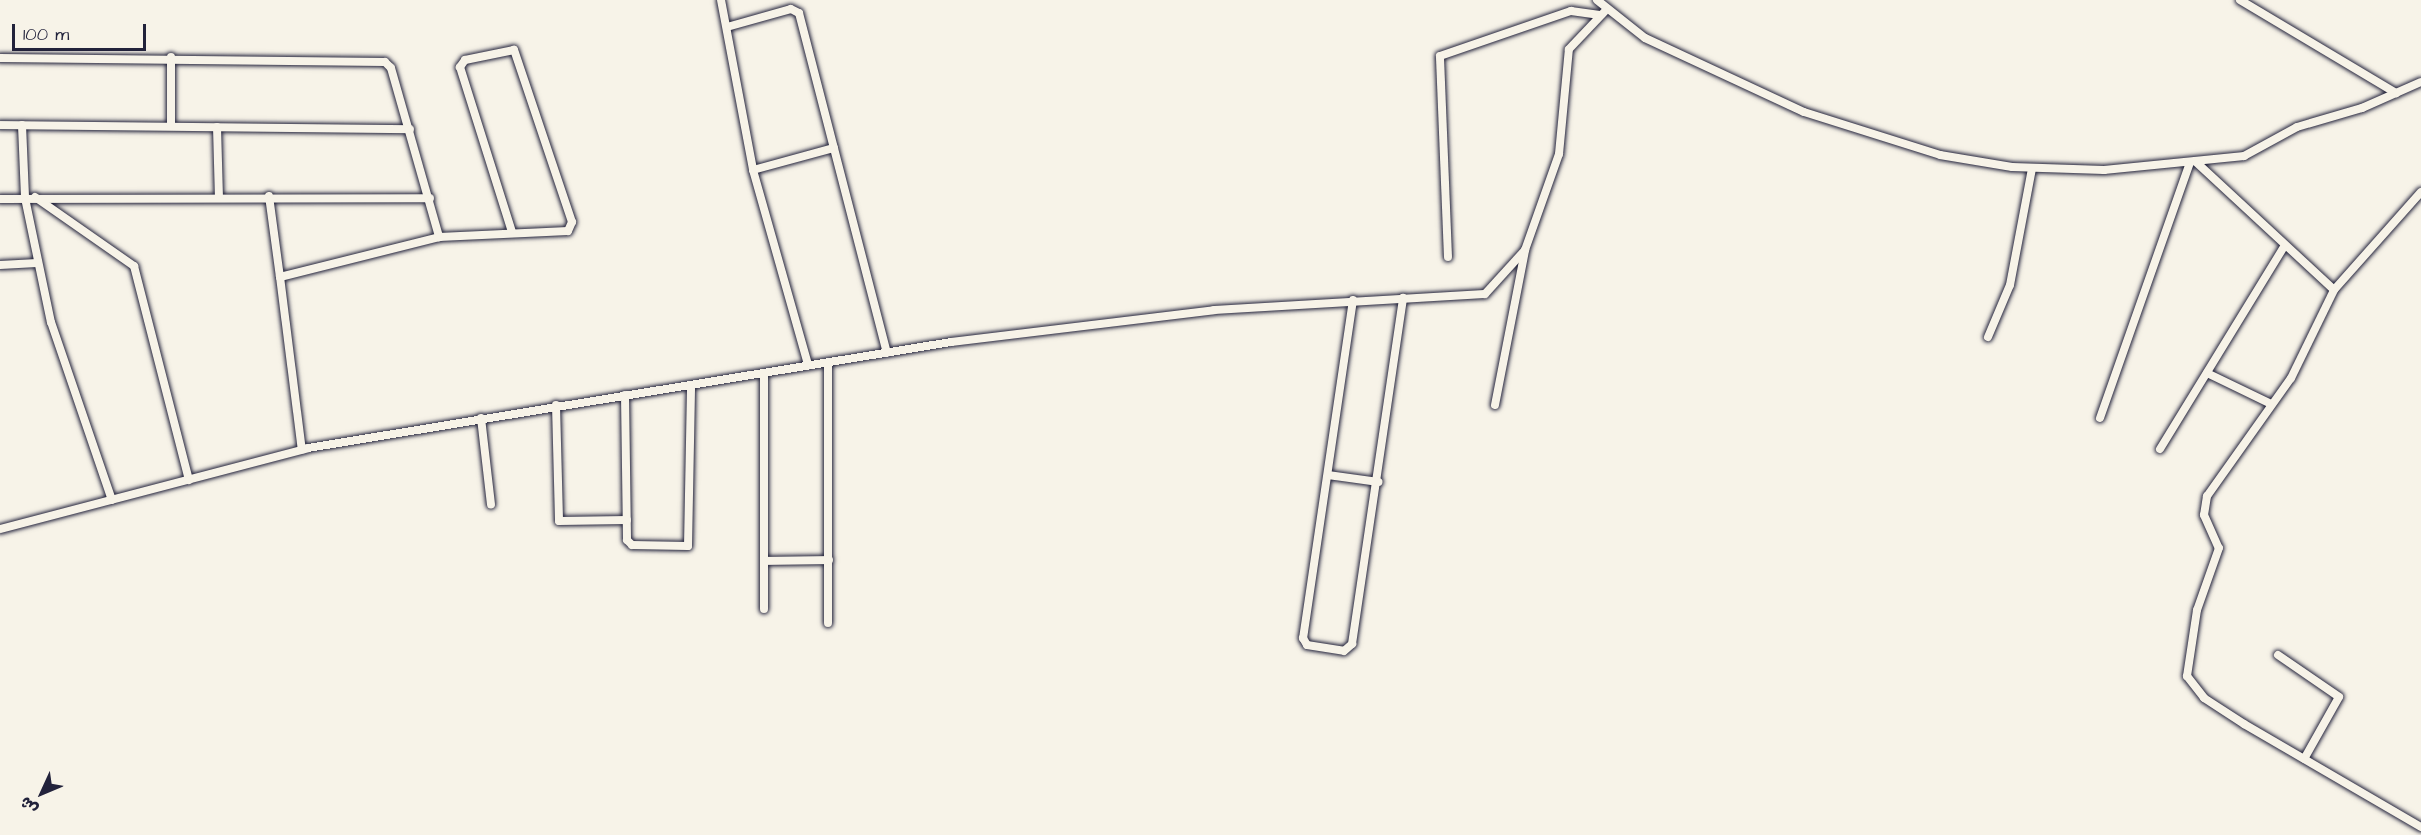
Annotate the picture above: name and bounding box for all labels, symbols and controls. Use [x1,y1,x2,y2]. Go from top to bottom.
scale bar [15,12,148,50]
text: 100 m [23,22,69,47]
north arrow [12,763,72,823]
text: ش [15,792,43,819]

